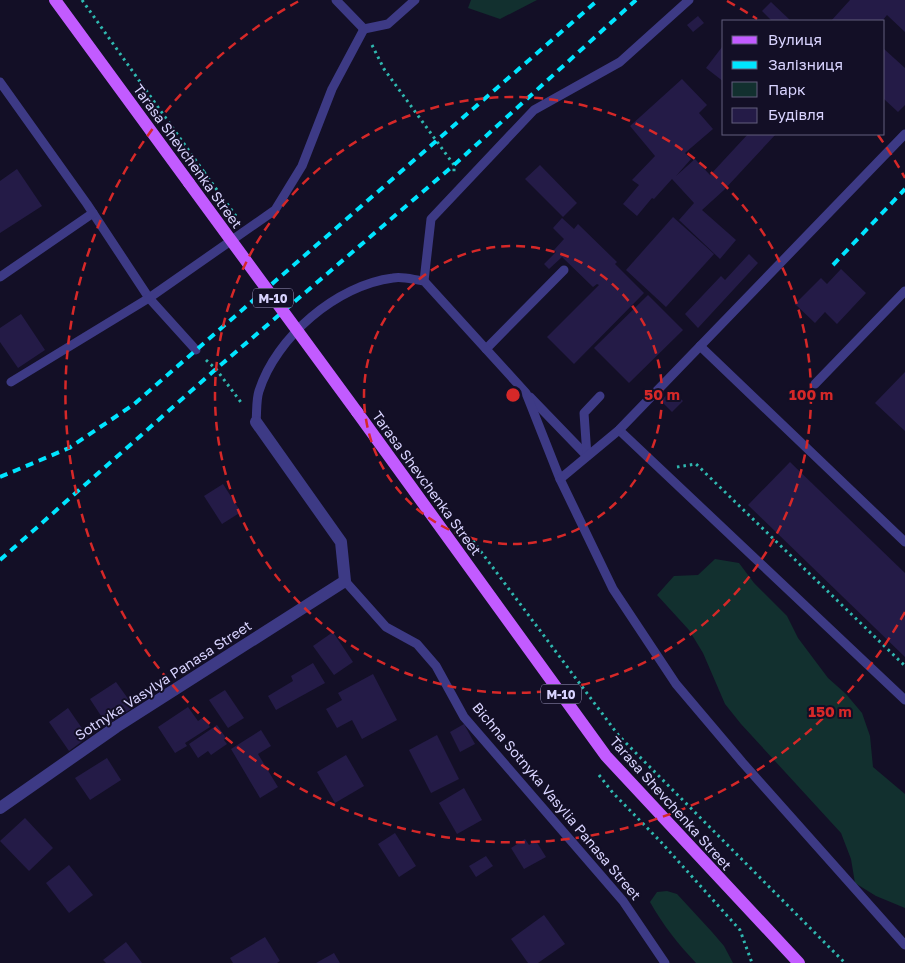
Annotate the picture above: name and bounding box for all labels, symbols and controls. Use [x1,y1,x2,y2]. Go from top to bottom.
legend [722,20,885,135]
text: Вулиця [768,30,822,48]
text: Залізниця [768,55,843,73]
text: Парк [768,80,806,98]
street label: Tarasa Shevchenka Street [130,81,246,231]
text: Будівля [768,105,824,123]
road number: М-10 [253,288,293,308]
text: 50 m [644,385,680,403]
text: 100 m [789,385,833,403]
centre of rings [504,386,522,404]
street label: Tarasa Shevchenka Street [369,408,485,558]
street label: Sotnyka Vasylya Panasa Street [72,617,254,743]
road number: М-10 [541,684,581,704]
street label: Bichna Sotnyka Vasylia Panasa Street [469,699,645,903]
text: 150 m [808,702,852,720]
street label: Tarasa Shevchenka Street [606,733,736,873]

